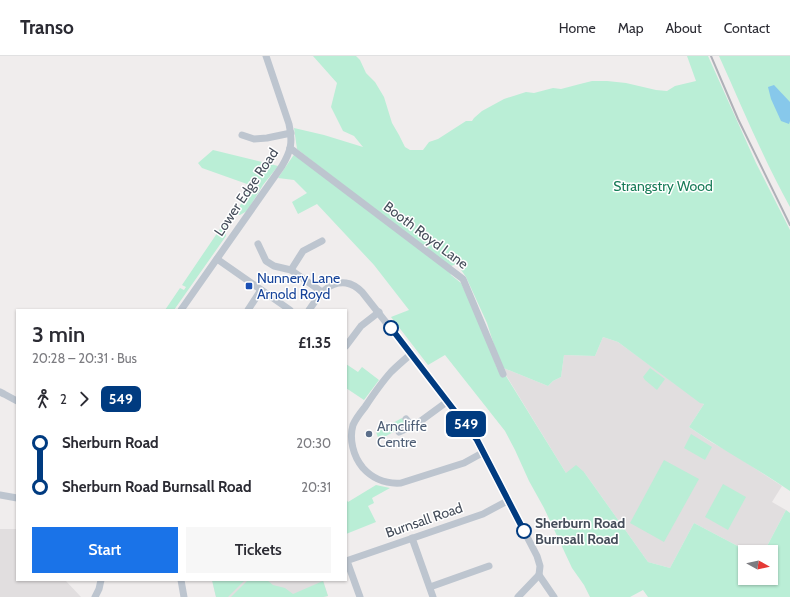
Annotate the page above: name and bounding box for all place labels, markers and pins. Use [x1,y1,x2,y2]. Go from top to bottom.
place label: Nunnery Lane Arnold Royd [257,269,340,303]
marker: Nunnery Lane Arnold Royd [244,281,254,291]
unlabelled marker [383,320,399,336]
place label: Arncliffe Centre [377,417,427,451]
marker: Arncliffe Centre [364,429,374,439]
place label: Sherburn Road Burnsall Road [535,514,625,548]
marker: Sherburn Road Burnsall Road [516,523,532,539]

